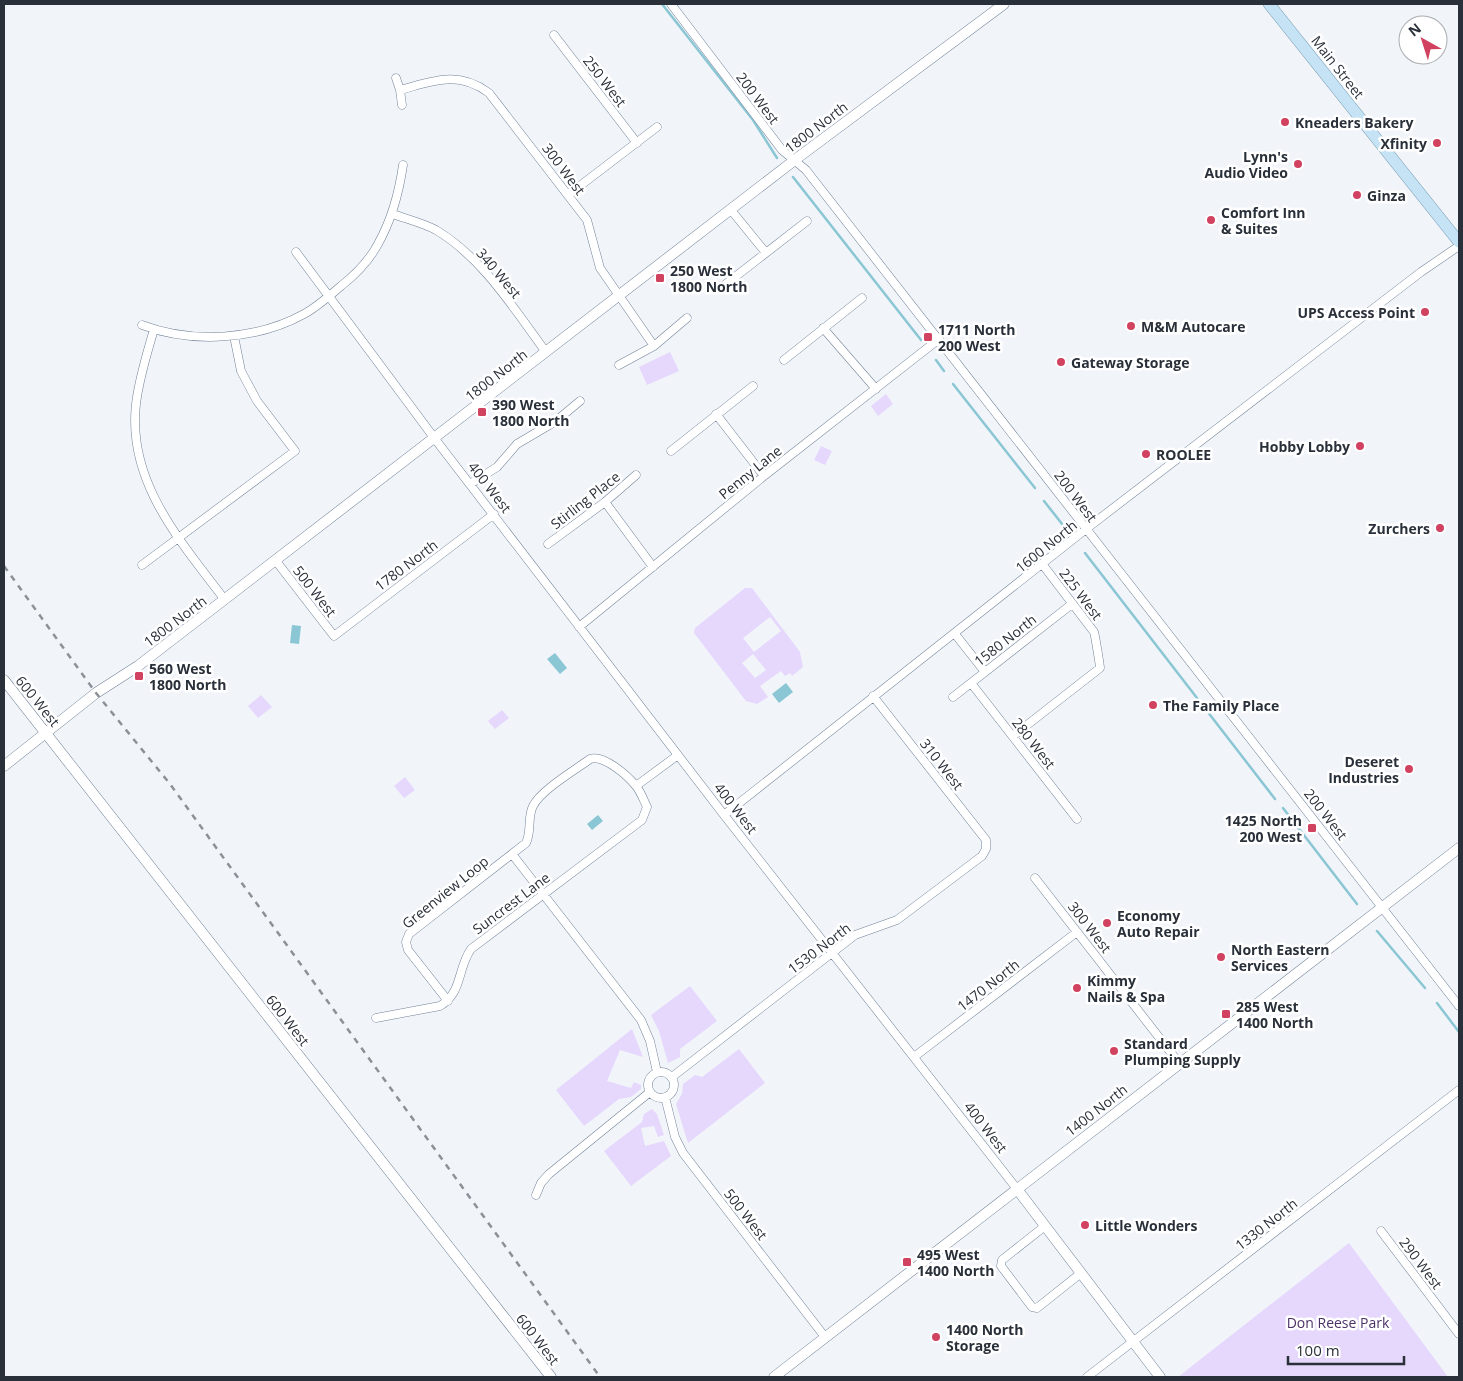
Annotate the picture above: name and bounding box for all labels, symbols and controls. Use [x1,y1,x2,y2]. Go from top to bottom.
north arrow [1398,15,1448,65]
text: N [1404,19,1425,40]
street label: Main Street [1307,32,1369,102]
street label: 250 West [579,51,631,111]
street label: 200 West [732,68,784,128]
street label: 1800 North [781,97,851,157]
place label: Kneaders Bakery [1295,113,1413,132]
marker: Kneaders Bakery [1279,116,1291,128]
place label: Xfinity [1380,134,1427,153]
marker: Xfinity [1431,137,1443,149]
street label: 300 West [538,139,590,199]
place label: Lynn's Audio Video [1205,147,1288,182]
marker: Lynn's Audio Video [1292,158,1304,170]
place label: Ginza [1367,186,1406,205]
marker: Ginza [1351,189,1363,201]
place label: Comfort Inn & Suites [1221,203,1306,238]
marker: Comfort Inn & Suites [1205,214,1217,226]
street label: 340 West [472,244,526,302]
place label: 250 West 1800 North [670,261,747,296]
marker: 250 West 1800 North [654,272,666,284]
place label: UPS Access Point [1297,303,1415,322]
marker: UPS Access Point [1419,306,1431,318]
place label: M&M Autocare [1141,317,1245,336]
place label: 1711 North 200 West [938,320,1015,355]
marker: M&M Autocare [1125,320,1137,332]
marker: 1711 North 200 West [922,331,934,343]
street label: 1800 North [461,345,531,405]
place label: Gateway Storage [1071,353,1189,372]
marker: Gateway Storage [1055,356,1067,368]
place label: 390 West 1800 North [492,395,569,430]
marker: 390 West 1800 North [476,406,488,418]
place label: Hobby Lobby [1259,437,1350,456]
marker: Hobby Lobby [1354,440,1366,452]
street label: Penny Lane [715,441,785,503]
place label: ROOLEE [1156,445,1211,464]
marker: ROOLEE [1140,448,1152,460]
street label: 400 West [464,457,516,517]
street label: 200 West [1050,466,1102,526]
street label: Stirling Place [546,467,624,533]
street label: 1600 North [1011,515,1081,577]
place label: Zurchers [1368,519,1430,538]
marker: Zurchers [1434,522,1446,534]
street label: 1780 North [371,535,441,595]
street label: 500 West [289,561,341,621]
street label: 225 West [1055,564,1107,624]
street label: 1800 North [140,591,210,651]
street label: 1580 North [970,610,1040,670]
place label: 560 West 1800 North [149,659,226,694]
marker: 560 West 1800 North [133,670,145,682]
street label: 600 West [12,672,64,730]
place label: The Family Place [1163,696,1279,715]
marker: The Family Place [1147,699,1159,711]
street label: 280 West [1008,713,1060,773]
street label: 310 West [916,734,968,794]
place label: Deseret Industries [1328,752,1399,787]
marker: Deseret Industries [1403,763,1415,775]
street label: 400 West [710,778,762,838]
street label: 200 West [1300,784,1352,844]
place label: 1425 North 200 West [1225,811,1302,846]
marker: 1425 North 200 West [1306,822,1318,834]
street label: Greenview Loop [398,851,492,933]
street label: Suncrest Lane [469,868,554,938]
street label: 300 West [1064,897,1116,957]
place label: Economy Auto Repair [1117,906,1200,941]
marker: Economy Auto Repair [1101,917,1113,929]
street label: 1530 North [784,918,854,978]
place label: North Eastern Services [1231,940,1330,975]
marker: North Eastern Services [1215,951,1227,963]
street label: 1470 North [953,955,1023,1015]
place label: Kimmy Nails & Spa [1087,971,1165,1006]
marker: Kimmy Nails & Spa [1071,982,1083,994]
street label: 600 West [262,990,314,1050]
place label: 285 West 1400 North [1236,997,1313,1032]
marker: 285 West 1400 North [1220,1008,1232,1020]
place label: Standard Plumping Supply [1124,1034,1241,1069]
marker: Standard Plumping Supply [1108,1045,1120,1057]
street label: 1400 North [1061,1080,1131,1140]
street label: 400 West [960,1097,1012,1157]
street label: 500 West [720,1184,772,1244]
street label: 1330 North [1231,1194,1301,1254]
place label: Little Wonders [1095,1216,1197,1235]
marker: Little Wonders [1079,1219,1091,1231]
street label: 290 West [1395,1233,1447,1293]
place label: 495 West 1400 North [917,1245,994,1280]
marker: 495 West 1400 North [901,1256,913,1268]
street label: 600 West [512,1309,564,1369]
park label: Don Reese Park [1287,1313,1390,1332]
place label: 1400 North Storage [946,1320,1023,1355]
marker: 1400 North Storage [930,1331,942,1343]
scale bar [1288,1334,1404,1366]
text: 100 m [1296,1340,1340,1360]

